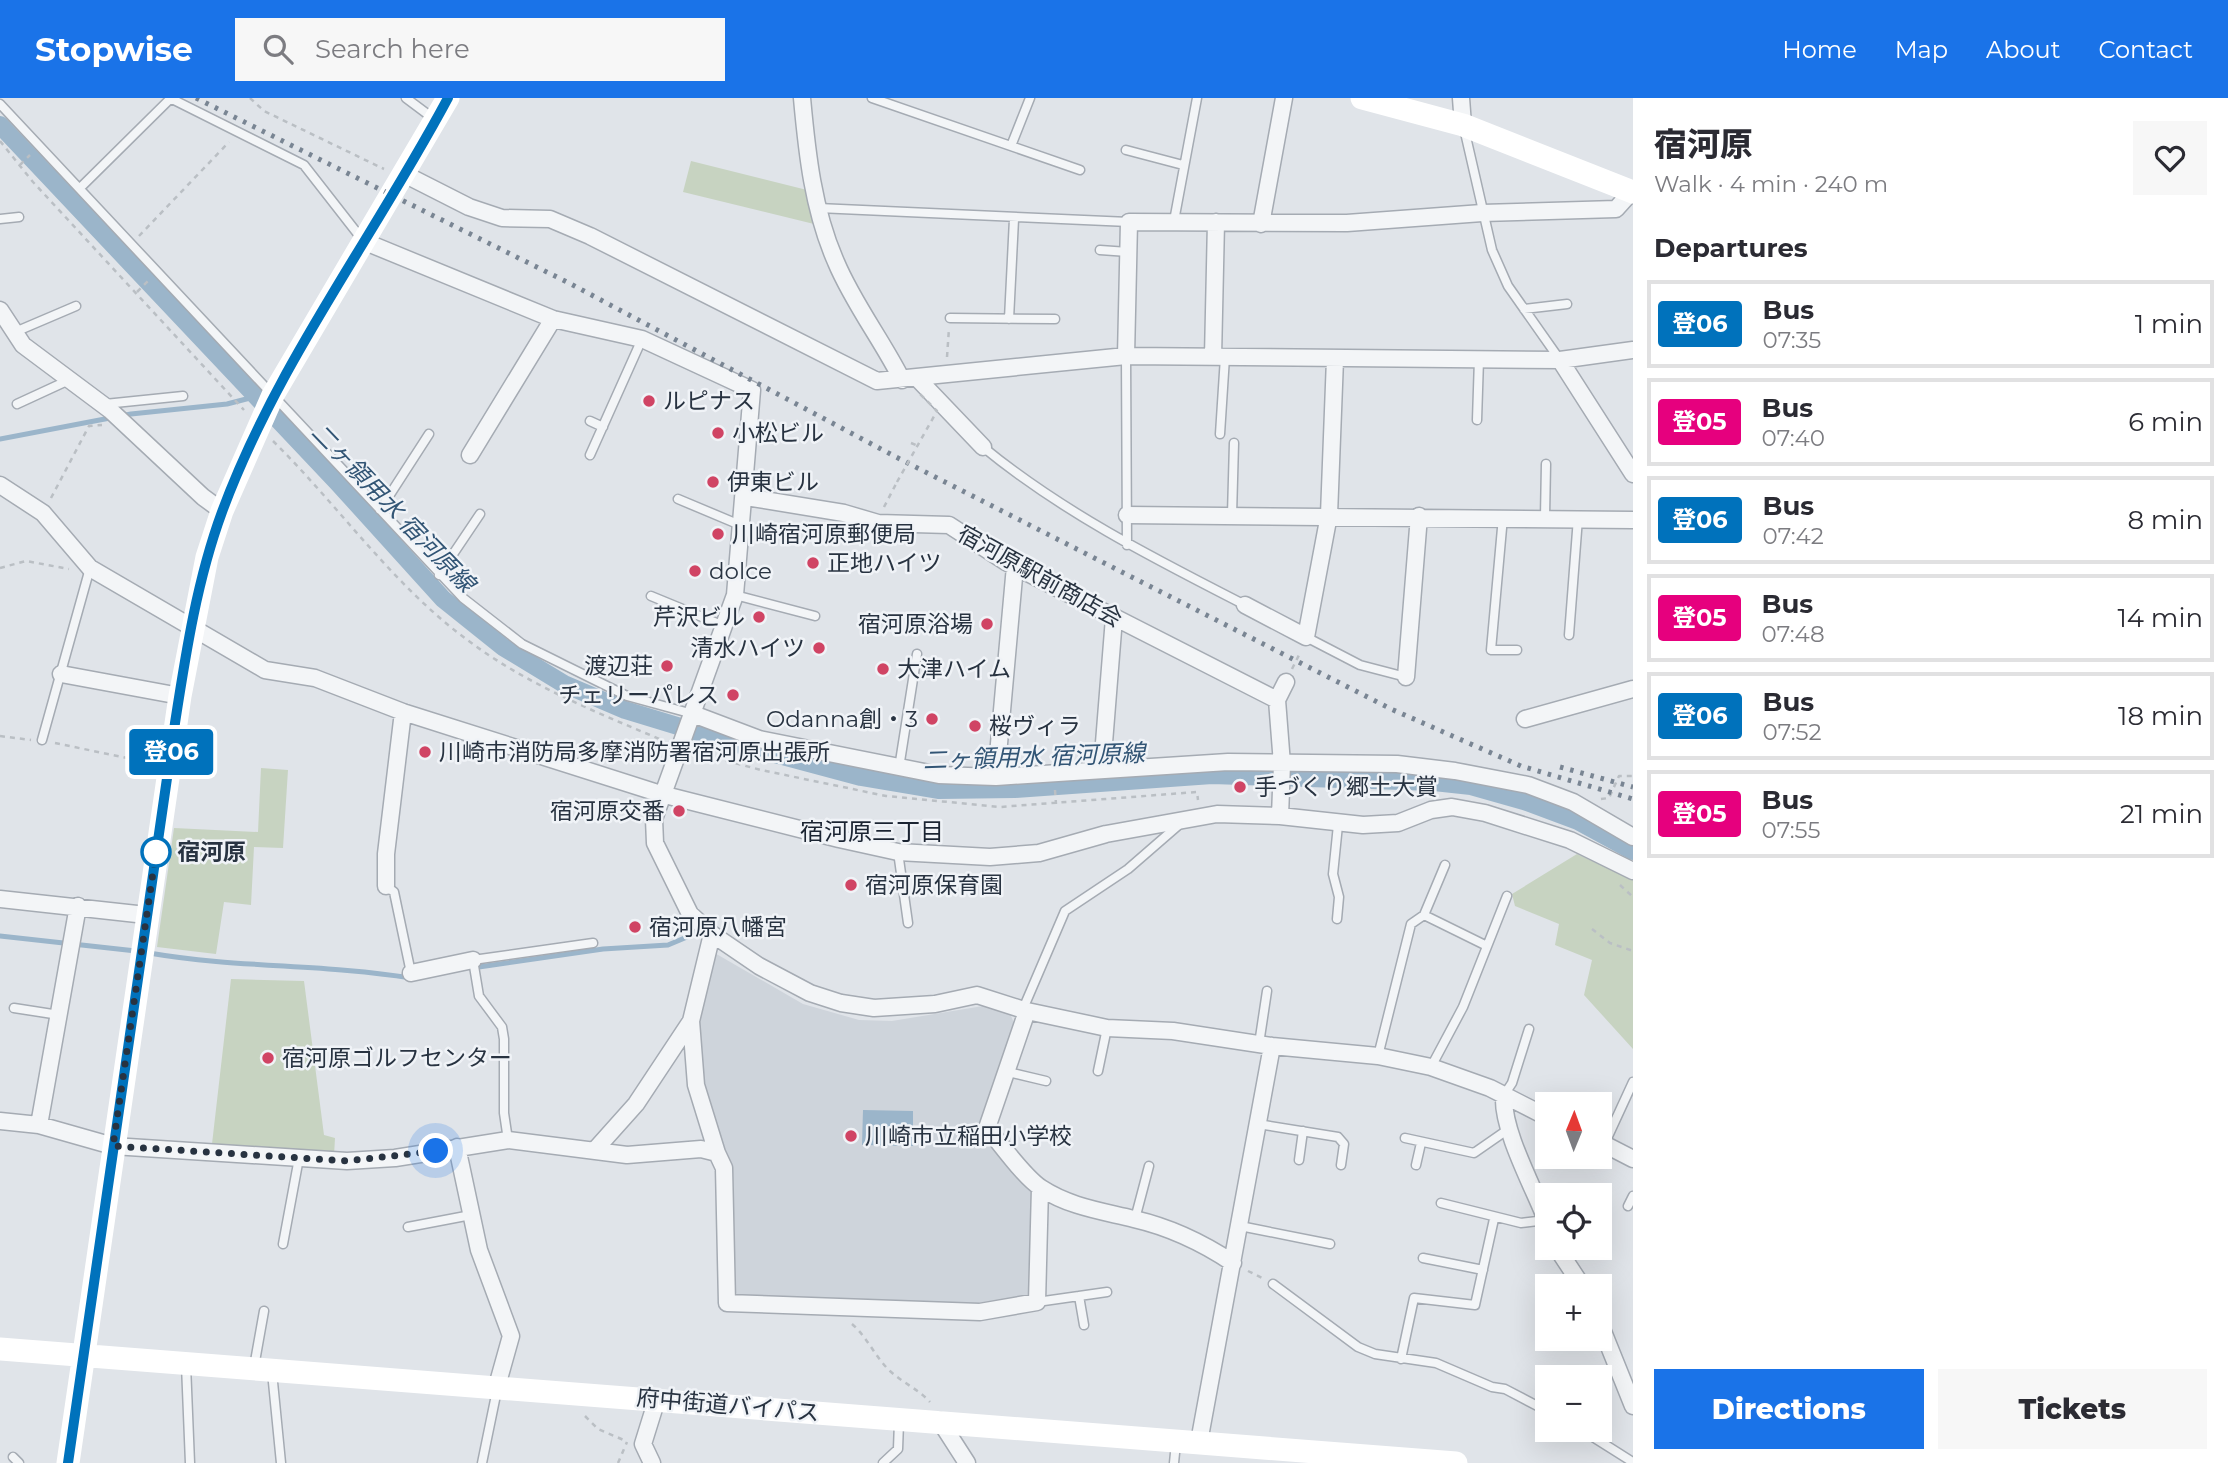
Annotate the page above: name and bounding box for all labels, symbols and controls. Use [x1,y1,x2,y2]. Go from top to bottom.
search box [235,18,725,81]
text: Stopwise [35,29,193,69]
icon: search [259,30,297,68]
text: Search here [315,33,470,65]
text: Home [1782,35,1857,64]
text: Map [1895,35,1948,64]
text: About [1986,35,2060,64]
text: Contact [2098,35,2193,64]
button: heart [2133,121,2207,195]
text: 宿河原 [1654,124,1753,164]
text: Walk · 4 min · 240 m [1654,170,1888,198]
text: Departures [1654,232,1808,264]
text: Bus [1763,294,1814,326]
text: 1 min [2135,308,2203,340]
text: 登06 [1672,309,1728,338]
text: 07:35 [1763,326,1821,354]
place label: ルピナス [663,387,755,415]
text: Bus [1762,392,1813,424]
marker: ルピナス [641,393,657,409]
text: 6 min [2128,406,2203,438]
text: 登05 [1672,407,1727,436]
water label: 二ヶ領用水 宿河原線 [306,418,483,600]
place label: 小松ビル [732,419,824,447]
text: 07:40 [1762,424,1825,452]
marker: 小松ビル [710,425,726,441]
place label: 伊東ビル [727,468,819,496]
marker: 伊東ビル [705,474,721,490]
text: Bus [1763,490,1814,522]
text: 8 min [2127,504,2203,536]
text: 登06 [1672,505,1728,534]
street label: 宿河原駅前商店会 [953,519,1127,633]
place label: 川崎宿河原郵便局 [732,520,916,548]
text: 07:42 [1763,522,1824,550]
marker: 川崎宿河原郵便局 [710,526,726,542]
place label: 正地ハイツ [827,549,942,577]
marker: 正地ハイツ [805,555,821,571]
place label: dolce [709,557,772,585]
marker: dolce [687,563,703,579]
text: Bus [1762,588,1813,620]
text: 14 min [2117,602,2203,634]
place label: 芹沢ビル [653,603,745,631]
text: 登05 [1672,603,1727,632]
marker: 芹沢ビル [751,609,767,625]
place label: 宿河原浴場 [858,610,973,638]
marker: 宿河原浴場 [979,616,995,632]
text: 07:48 [1762,620,1825,648]
place label: 清水ハイツ [690,634,805,662]
marker: 清水ハイツ [811,640,827,656]
place label: 渡辺荘 [584,652,653,680]
place label: 大津ハイム [897,655,1011,683]
marker: 渡辺荘 [659,658,675,674]
marker: 大津ハイム [875,661,891,677]
place label: チェリーパレス [558,681,719,709]
text: Bus [1763,686,1814,718]
marker: チェリーパレス [725,687,741,703]
text: 18 min [2118,700,2203,732]
text: 登06 [1672,701,1728,730]
place label: Odanna創・3 [766,705,918,733]
marker: Odanna創・3 [924,711,940,727]
place label: 桜ヴィラ [989,712,1081,740]
marker: 桜ヴィラ [967,718,983,734]
text: 07:52 [1763,718,1822,746]
line badge: 登06 [131,729,211,775]
text: 登06 [143,737,199,766]
place label: 川崎市消防局多摩消防署宿河原出張所 [439,738,830,766]
water label: 二ヶ領用水 宿河原線 [922,738,1149,775]
marker: 川崎市消防局多摩消防署宿河原出張所 [417,744,433,760]
place label: 手づくり郷土大賞 [1254,773,1438,801]
marker: 手づくり郷土大賞 [1232,779,1248,795]
text: Bus [1762,784,1813,816]
place label: 宿河原交番 [550,797,665,825]
text: 21 min [2120,798,2203,830]
text: 登05 [1672,799,1727,828]
marker: 宿河原交番 [671,803,687,819]
text: 07:55 [1762,816,1821,844]
district label: 宿河原三丁目 [800,817,944,846]
marker: 宿河原 [141,837,171,867]
place label: 宿河原 [177,838,246,866]
place label: 宿河原保育園 [865,871,1003,899]
marker: 宿河原保育園 [843,877,859,893]
place label: 宿河原八幡宮 [649,913,787,941]
marker: 宿河原八幡宮 [627,919,643,935]
place label: 宿河原ゴルフセンター [282,1044,512,1072]
marker: 宿河原ゴルフセンター [260,1050,276,1066]
north arrow [1535,1092,1612,1169]
map controls [1535,1092,1612,1442]
place label: 川崎市立稲田小学校 [865,1122,1072,1150]
marker: 川崎市立稲田小学校 [843,1128,859,1144]
your location [418,1133,453,1168]
button: locate [1535,1183,1612,1260]
button: + [1535,1274,1612,1351]
button: − [1535,1365,1612,1442]
button: Directions [1654,1369,1924,1449]
button: Tickets [1938,1369,2207,1449]
street label: 府中街道バイパス [635,1383,821,1427]

